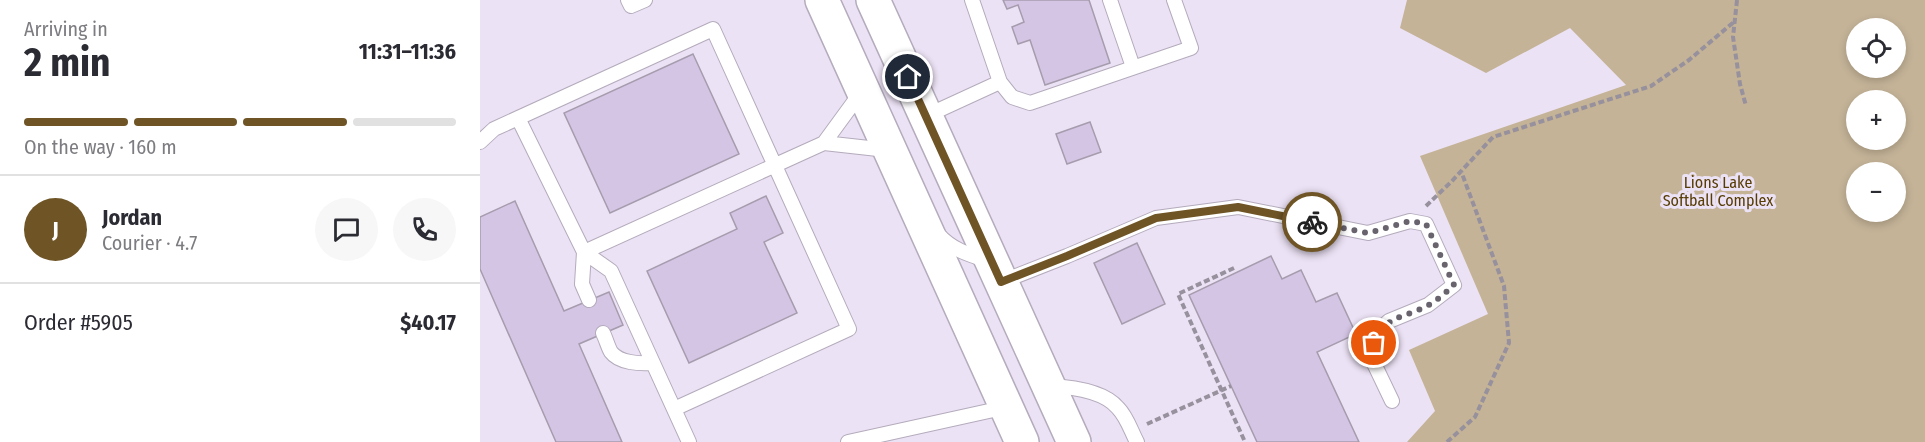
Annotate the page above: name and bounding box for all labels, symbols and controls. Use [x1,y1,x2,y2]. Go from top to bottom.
text: Arriving in [24,17,108,41]
map controls [1846,18,1906,222]
button: locate [1846,18,1906,78]
text: 11:31–11:36 [359,38,456,65]
text: 2 min [24,40,110,86]
pin [882,51,933,102]
icon: home [891,60,924,93]
button: + [1846,90,1906,150]
text: On the way · 160 m [24,135,177,159]
button: − [1846,162,1906,222]
park label: Lions Lake Softball Complex [1663,173,1773,210]
courier [1282,192,1342,252]
button: chat [315,198,378,261]
button: phone [393,198,456,261]
text: Jordan [102,204,162,231]
icon: bike [1296,206,1329,239]
text: J [52,216,59,243]
text: Courier · 4.7 [102,231,197,255]
text: Order #5905 [24,309,133,336]
text: $40.17 [400,309,456,336]
pin [1348,317,1399,368]
icon: bag [1357,326,1390,359]

